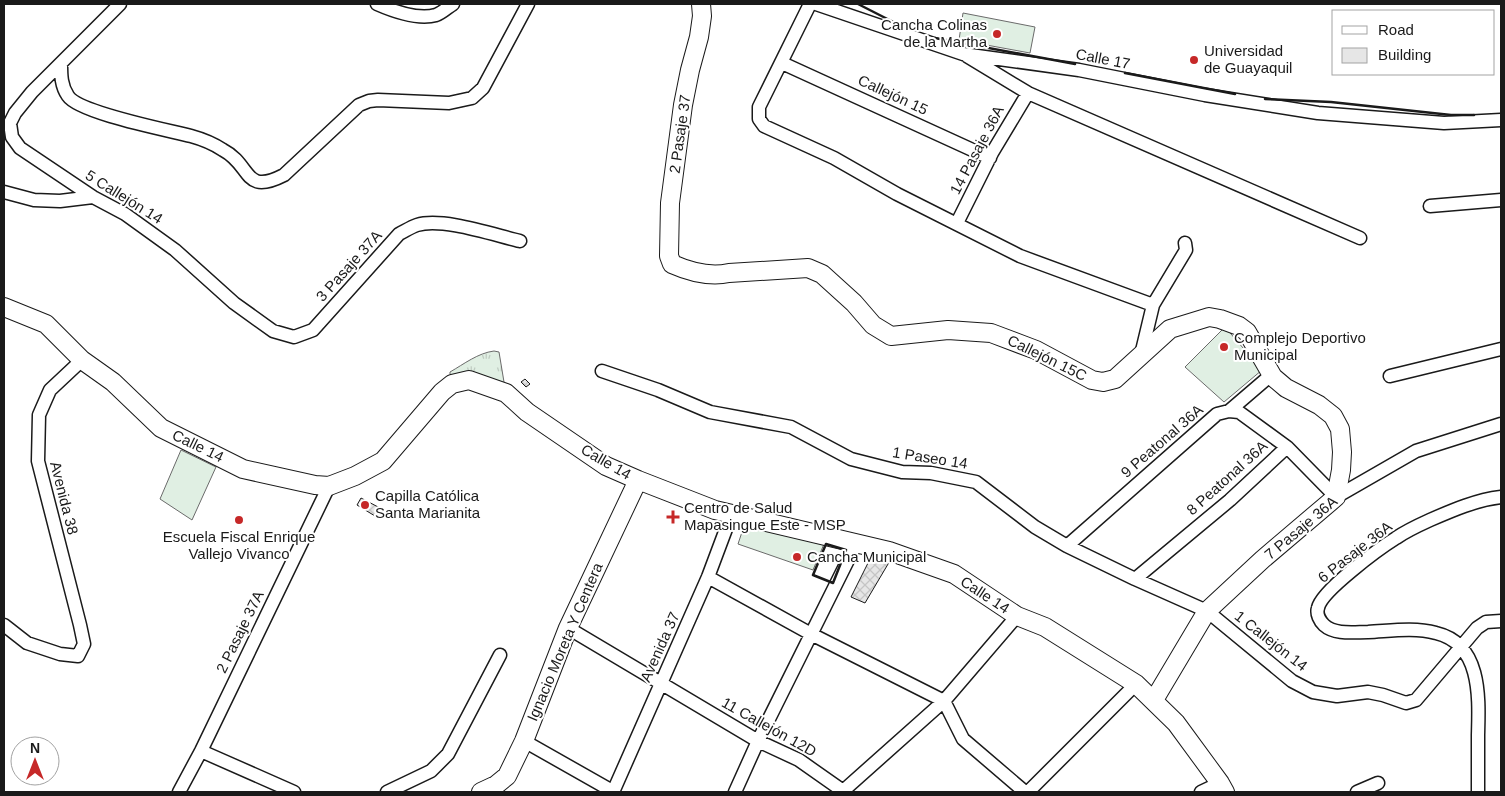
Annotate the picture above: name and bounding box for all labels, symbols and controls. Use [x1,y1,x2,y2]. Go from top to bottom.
legend [1332,10,1495,75]
place label: Cancha Colinas de la Martha [881,16,988,50]
text: Road [1378,21,1414,38]
marker: Cancha Colinas de la Martha [991,28,1003,40]
place label: Universidad de Guayaquil [1204,42,1292,76]
street label: Calle 17 [1074,45,1132,72]
text: Building [1378,46,1431,63]
marker: Universidad de Guayaquil [1188,54,1200,66]
street label: Callejón 15 [856,71,931,118]
street label: 2 Pasaje 37 [666,94,693,174]
street label: 14 Pasaje 36A [946,103,1007,197]
street label: 5 Callejón 14 [83,166,166,227]
street label: 3 Pasaje 37A [312,227,385,305]
place label: Complejo Deportivo Municipal [1234,329,1366,363]
street label: Callejón 15C [1005,331,1090,384]
marker: Complejo Deportivo Municipal [1218,341,1230,353]
street label: 9 Peatonal 36A [1117,401,1206,481]
street label: Calle 14 [170,426,227,465]
street label: 8 Peatonal 36A [1183,437,1270,518]
street label: Calle 14 [578,440,634,483]
street label: 1 Paseo 14 [891,443,969,472]
street label: Avenida 38 [47,460,82,536]
place label: Capilla Católica Santa Marianita [375,487,481,521]
street label: 7 Pasaje 36A [1261,492,1340,563]
marker: Capilla Católica Santa Marianita [359,499,371,511]
place label: Centro de Salud Mapasingue Este - MSP [684,499,846,533]
marker: Centro de Salud Mapasingue Este - MSP [666,510,680,524]
marker: Escuela Fiscal Enrique Vallejo Vivanco [233,514,245,526]
street label: 6 Pasaje 36A [1314,517,1395,586]
place label: Escuela Fiscal Enrique Vallejo Vivanco [163,528,315,562]
place label: Cancha Municipal [807,548,926,565]
marker: Cancha Municipal [791,551,803,563]
street label: Ignacio Moreta Y Centera [523,559,606,724]
street label: Calle 14 [958,572,1013,617]
street label: 2 Pasaje 37A [212,588,267,676]
street label: 1 Callejón 14 [1232,607,1311,674]
street label: Avenida 37 [637,609,683,684]
street label: 11 Callejón 12D [719,694,820,760]
north arrow [10,736,60,786]
text: N [30,740,40,756]

